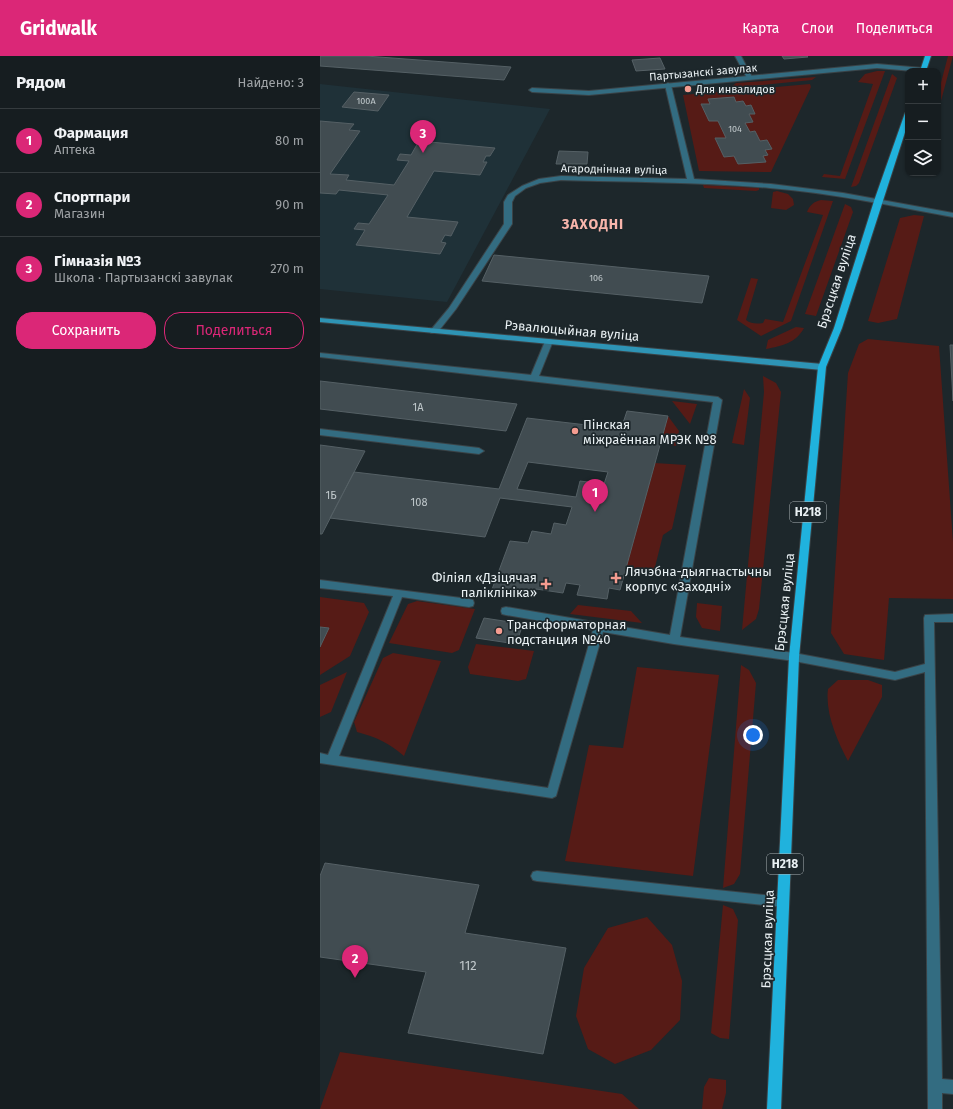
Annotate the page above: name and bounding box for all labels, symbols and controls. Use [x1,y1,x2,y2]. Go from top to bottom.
text: Gridwalk [20,17,97,40]
text: Карта [742,20,779,37]
text: Слои [801,20,834,37]
text: Поделиться [856,20,933,37]
street label: Партызанскі завулак [649,61,758,84]
map controls [905,68,941,176]
button: + [905,68,941,104]
text: Рядом [16,72,66,93]
text: Найдено: 3 [238,75,304,90]
place label: Для инвалидов [695,83,775,96]
marker: Для инвалидов [683,84,693,94]
house number: 100А [356,96,376,106]
button: − [905,104,941,140]
pin: 3 [410,120,436,153]
text: Фармация [54,124,128,142]
house number: 104 [728,124,742,134]
text: 1 [26,133,32,148]
text: 80 m [275,133,304,148]
button: layers [905,140,941,176]
text: Аптека [54,142,95,157]
street label: Агароднінная вуліца [561,162,667,177]
text: Спортпари [54,188,130,206]
text: 2 [26,197,32,212]
text: 90 m [275,197,304,212]
text: Магазин [54,206,105,221]
district label: ЗАХОДНІ [561,216,624,233]
street label: Брэсцкая вуліца [814,232,859,330]
text: Гімназія №3 [54,252,141,270]
text: 3 [26,261,32,276]
text: 270 m [270,261,304,276]
text: Школа · Партызанскі завулак [54,270,233,285]
house number: 106 [589,273,603,283]
button: Сохранить [16,312,156,349]
button: Поделиться [164,312,304,349]
street label: Рэвалюцыйная вуліца [504,317,640,344]
house number: 1А [412,401,424,414]
place label: Пінская міжраённая МРЭК №8 [583,417,717,447]
marker: Пінская міжраённая МРЭК №8 [570,426,580,436]
pin: 1 [582,479,608,512]
house number: 1Б [325,489,337,502]
house number: 108 [411,496,427,509]
road number: Н218 [790,502,826,522]
street label: Брэсцкая вуліца [772,552,797,652]
place label: Лячэбна-дыягнастычны корпус «Заходні» [625,564,772,594]
place label: Філіял «Дзіцячая паліклініка» [432,570,537,600]
marker: Лячэбна-дыягнастычны корпус «Заходні» [610,572,622,584]
marker: Філіял «Дзіцячая паліклініка» [540,578,552,590]
place label: Трансформаторная подстанция №40 [507,617,626,647]
marker: Трансформаторная подстанция №40 [494,626,504,636]
your location [743,725,763,745]
road number: Н218 [767,854,803,874]
street label: Брэсцкая вуліца [758,890,777,989]
pin: 2 [342,945,368,978]
house number: 112 [459,958,477,973]

